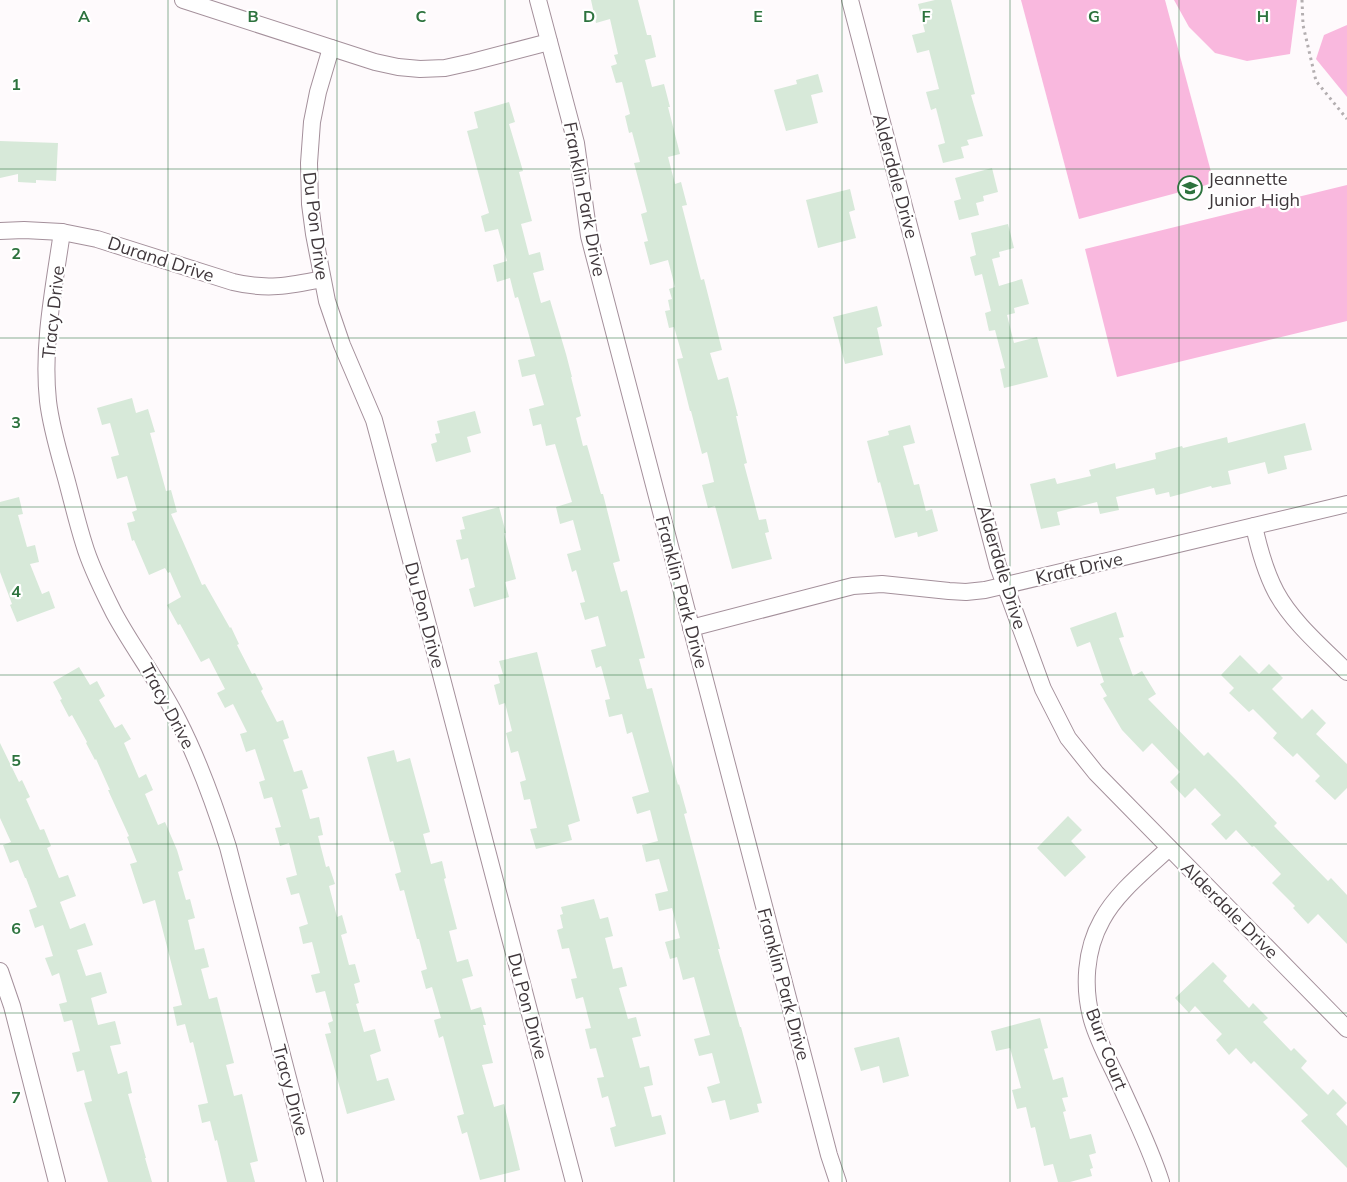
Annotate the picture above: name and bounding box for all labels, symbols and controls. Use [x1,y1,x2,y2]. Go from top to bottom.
text: A [78,6,90,26]
text: B [247,6,259,26]
text: C [416,6,427,26]
text: D [583,6,595,26]
text: E [753,6,763,26]
text: F [921,6,931,26]
text: G [1088,6,1100,26]
text: H [1257,6,1269,26]
text: 1 [11,74,21,94]
street label: Alderdale Drive [868,111,924,241]
street label: Franklin Park Drive [559,120,611,278]
place label: Jeannette Junior High [1208,167,1300,211]
street label: Du Pon Drive [298,171,334,281]
school or university icon: Jeannette Junior High [1177,175,1203,201]
street label: Durand Drive [105,231,217,287]
text: 2 [11,243,21,263]
street label: Tracy Drive [37,264,69,360]
text: 3 [11,412,21,432]
street label: Alderdale Drive [972,502,1032,632]
street label: Franklin Park Drive [651,513,713,671]
street label: Kraft Drive [1033,547,1125,589]
street label: Du Pon Drive [400,559,450,671]
text: 4 [11,581,21,601]
street label: Tracy Drive [136,659,200,753]
text: 5 [11,750,21,770]
street label: Alderdale Drive [1176,856,1284,964]
street label: Franklin Park Drive [753,905,815,1063]
text: 6 [11,918,21,938]
street label: Du Pon Drive [503,950,553,1062]
street label: Burr Court [1081,1005,1133,1093]
street label: Tracy Drive [268,1042,314,1138]
text: 7 [11,1087,21,1107]

